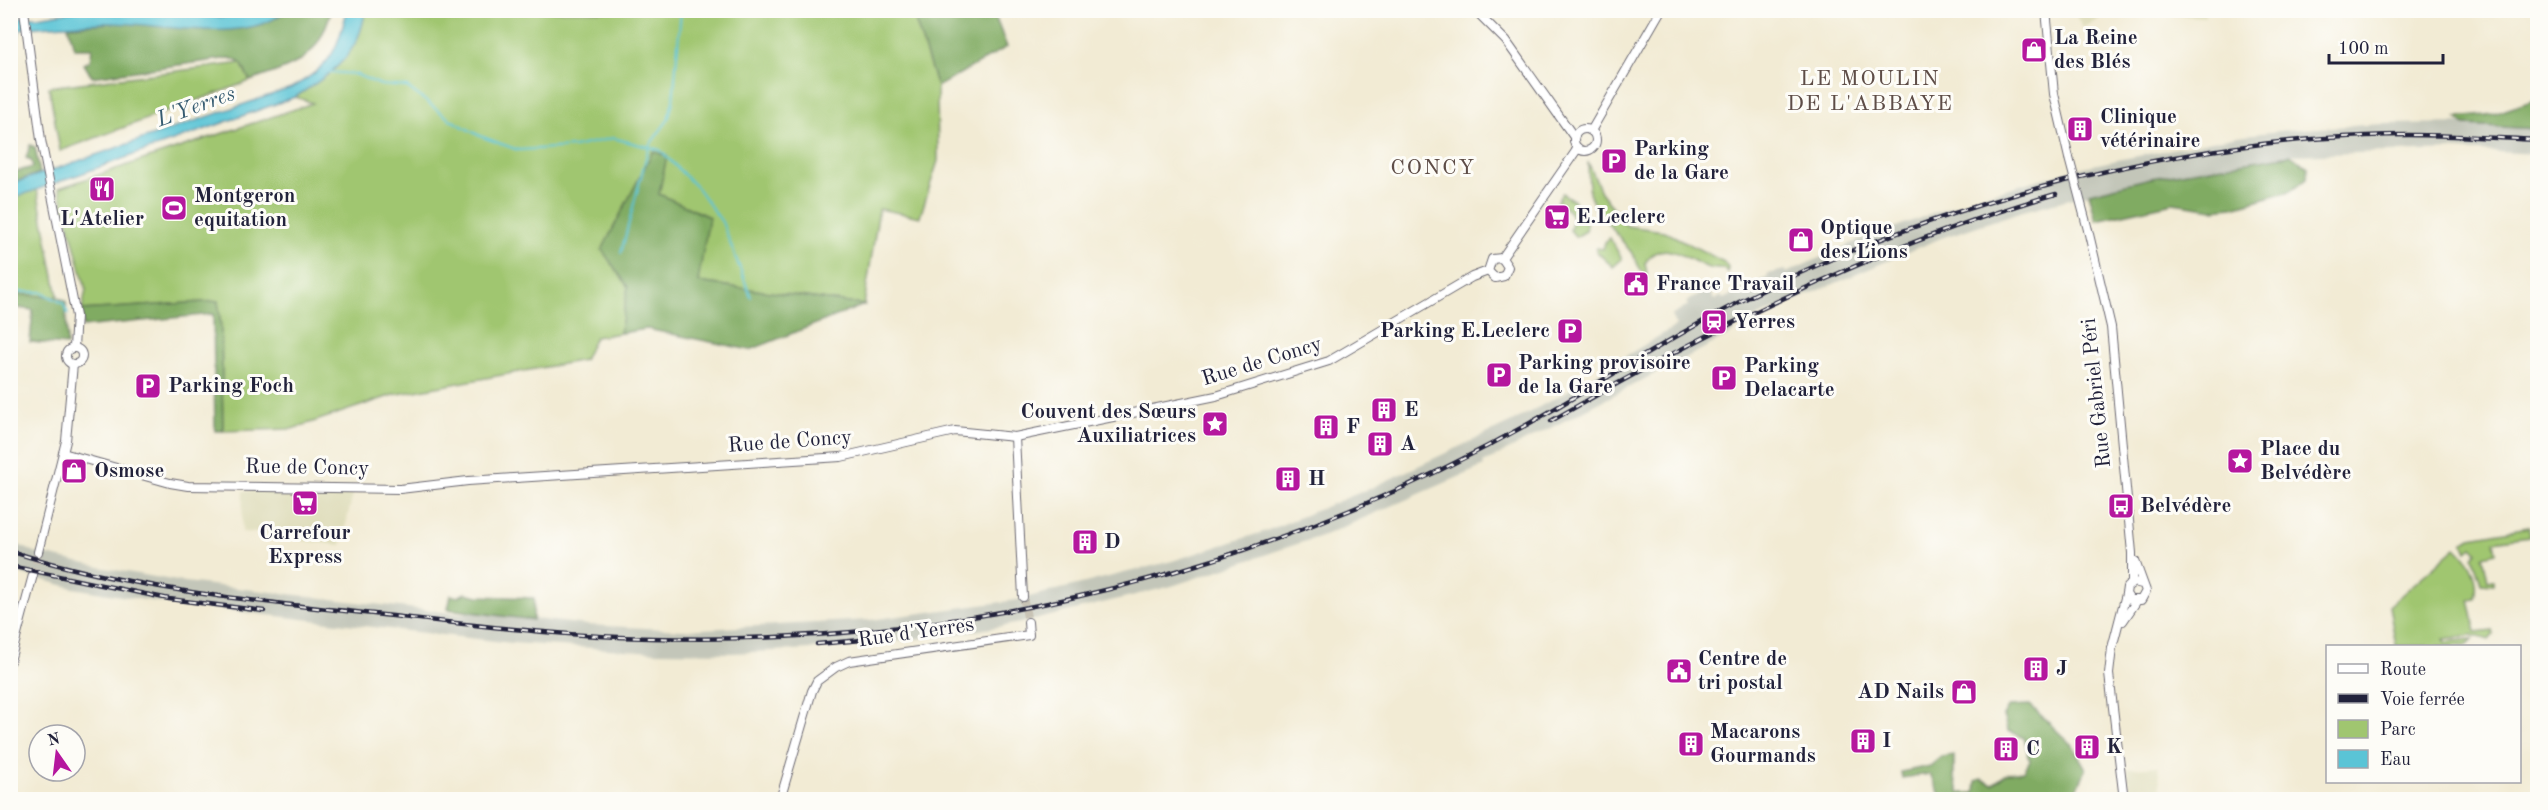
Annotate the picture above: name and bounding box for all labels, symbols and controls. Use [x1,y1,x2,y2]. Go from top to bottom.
scale bar [2329,27,2443,65]
place label: La Reine des Blés [2054,28,2138,73]
shop icon: La Reine des Blés [2019,35,2049,65]
text: 100 m [2338,40,2389,58]
district label: LE MOULIN DE L'ABBAYE [1787,68,1953,115]
water label: L'Yerres [153,83,238,132]
place label: Clinique vétérinaire [2100,107,2200,152]
building icon: Clinique vétérinaire [2065,114,2095,144]
place label: Parking de la Gare [1634,139,1729,184]
parking icon: Parking de la Gare [1599,146,1629,176]
district label: CONCY [1390,157,1476,179]
restaurant icon: L'Atelier [87,174,117,204]
place label: Montgeron equitation [194,186,296,231]
sports icon: Montgeron equitation [159,193,189,223]
supermarket icon: E.Leclerc [1542,202,1572,232]
place label: E.Leclerc [1576,207,1666,228]
place label: L'Atelier [60,209,144,230]
place label: Optique des Lions [1820,218,1908,263]
shop icon: Optique des Lions [1786,225,1816,255]
public building icon: France Travail [1621,269,1651,299]
place label: France Travail [1656,274,1795,295]
station icon: Yerres [1699,307,1729,337]
place label: Yerres [1734,312,1795,333]
parking icon: Parking E.Leclerc [1555,316,1585,346]
street label: Rue Gabriel Péri [2079,317,2115,469]
place label: Parking E.Leclerc [1380,321,1550,342]
street label: Rue de Concy [1199,334,1325,390]
place label: Parking provisoire de la Gare [1518,353,1691,398]
place label: Parking Delacarte [1744,356,1835,401]
parking icon: Parking provisoire de la Gare [1484,360,1514,390]
parking icon: Parking Delacarte [1709,363,1739,393]
parking icon: Parking Foch [133,371,163,401]
place label: Parking Foch [168,376,294,397]
building icon: E [1369,395,1399,425]
place label: E [1404,400,1419,421]
place label: Couvent des Sœurs Auxiliatrices [1021,402,1196,447]
place icon: Couvent des Sœurs Auxiliatrices [1200,409,1230,439]
building icon: F [1311,412,1341,442]
place label: F [1346,417,1360,438]
street label: Rue de Concy [727,427,853,457]
building icon: A [1365,429,1395,459]
place label: A [1400,434,1416,455]
place label: Place du Belvédère [2260,439,2351,484]
place icon: Place du Belvédère [2225,446,2255,476]
shop icon: Osmose [59,456,89,486]
street label: Rue de Concy [245,456,369,480]
place label: Osmose [94,461,164,482]
building icon: H [1273,464,1303,494]
place label: H [1308,469,1325,490]
supermarket icon: Carrefour Express [290,488,320,518]
bus stop icon: Belvédère [2106,491,2136,521]
place label: Belvédère [2140,496,2231,517]
place label: Carrefour Express [259,523,351,568]
building icon: D [1070,527,1100,557]
place label: D [1104,532,1121,553]
street label: Rue d'Yerres [856,614,976,652]
legend [2326,645,2521,783]
place label: Centre de tri postal [1698,649,1787,694]
building icon: J [2021,654,2051,684]
public building icon: Centre de tri postal [1664,656,1694,686]
place label: J [2056,659,2067,680]
text: Route [2380,661,2426,679]
shop icon: AD Nails [1949,677,1979,707]
place label: AD Nails [1857,682,1944,703]
text: Voie ferrée [2380,691,2465,709]
text: Parc [2380,721,2416,739]
place label: Macarons Gourmands [1710,722,1816,767]
north arrow [27,723,87,783]
building icon: I [1848,726,1878,756]
building icon: Macarons Gourmands [1676,729,1706,759]
text: N [46,731,62,750]
place label: I [1882,731,1891,752]
building icon: K [2072,732,2102,762]
building icon: C [1991,734,2021,764]
place label: K [2106,737,2122,758]
place label: C [2026,739,2040,760]
text: Eau [2380,751,2411,769]

